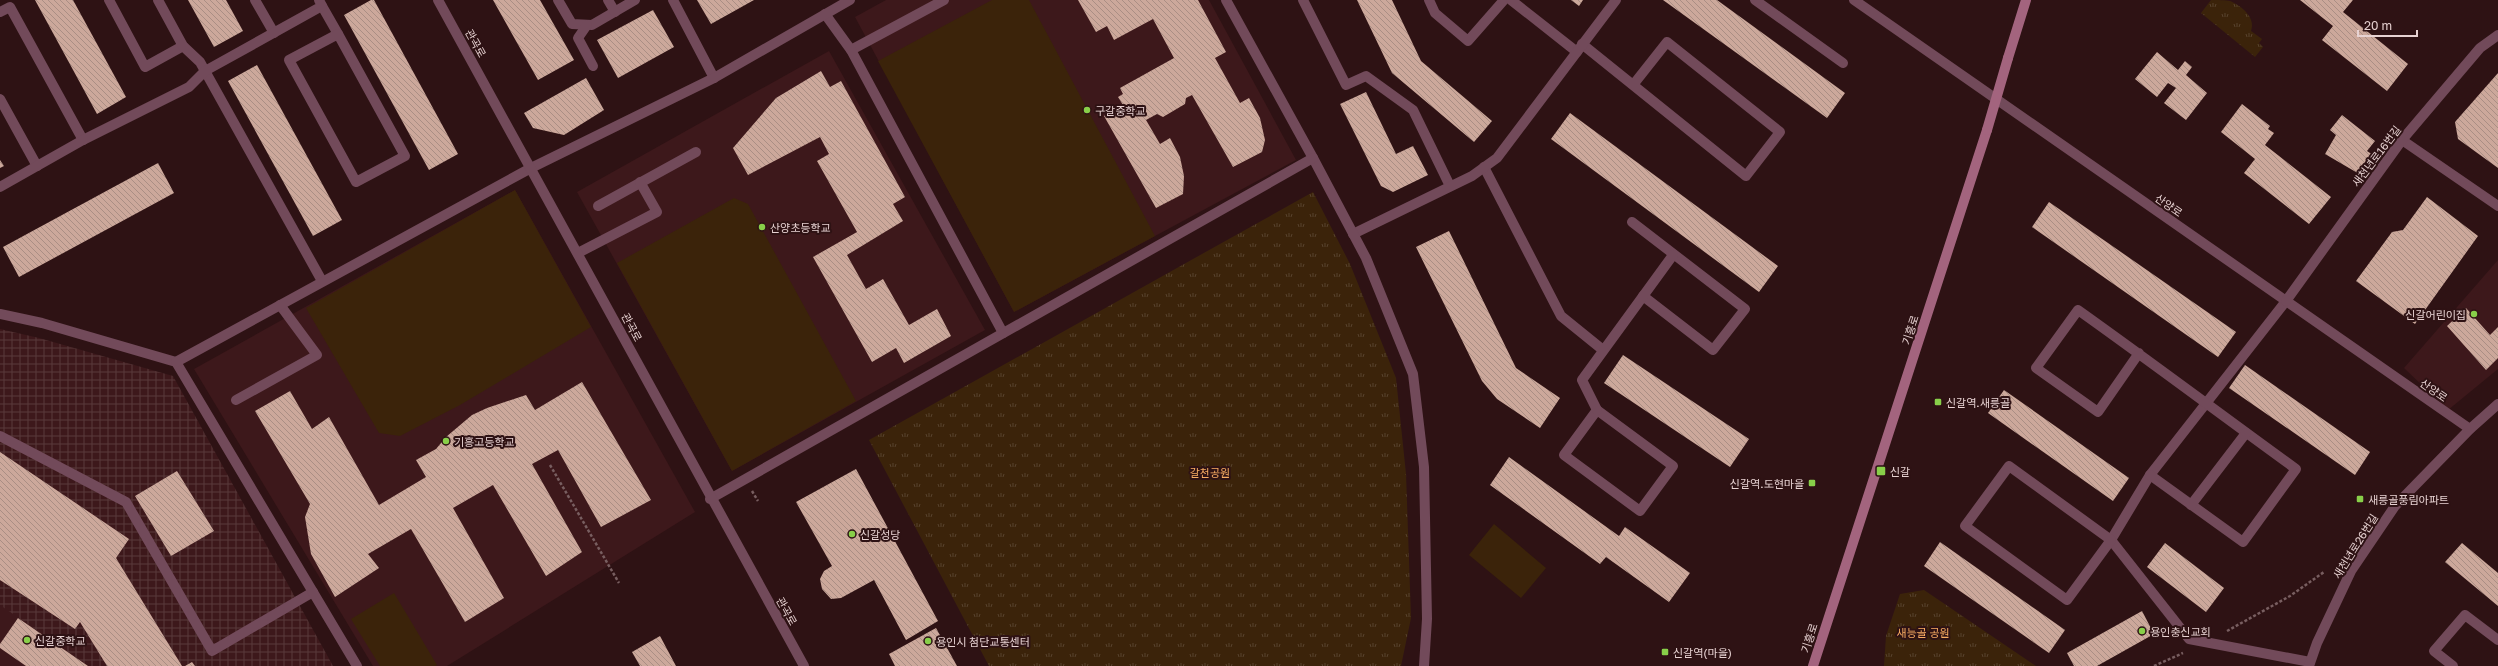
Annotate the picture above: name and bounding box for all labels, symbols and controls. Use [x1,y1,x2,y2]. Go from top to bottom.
scale bar [2358,12,2417,38]
text: 20 m [2364,18,2392,33]
street label: 관곡로 [463,27,489,59]
place label: 구갈중학교 [1095,104,1146,117]
marker: 구갈중학교 [1082,105,1092,115]
street label: 새천년로16번길 [2349,123,2403,189]
street label: 산양로 [2153,191,2185,219]
place label: 산양초등학교 [770,221,831,234]
marker: 산양초등학교 [757,222,767,232]
place label: 신갈어린이집 [2405,308,2466,321]
marker: 신갈어린이집 [2469,309,2479,319]
street label: 관곡로 [619,311,645,343]
street label: 기흥로 [1899,314,1921,346]
street label: 산양로 [2418,376,2450,404]
place label: 신갈역.새릉골 [1946,396,2010,409]
marker: 신갈역.새릉골 [1933,397,1943,407]
place label: 기흥고등학교 [454,435,515,448]
marker: 기흥고등학교 [441,436,451,446]
marker: 신갈 [1875,465,1887,477]
place label: 신갈 [1890,465,1910,478]
park label: 갈천공원 [1190,466,1230,479]
place label: 신갈역.도현마을 [1730,477,1804,490]
marker: 신갈역.도현마을 [1807,478,1817,488]
place label: 새릉골풍림아파트 [2368,493,2449,506]
marker: 새릉골풍림아파트 [2355,494,2365,504]
street label: 새천년로26번길 [2330,511,2380,581]
place label: 신갈성당 [860,528,900,541]
marker: 신갈성당 [847,529,857,539]
street label: 관곡로 [774,595,800,627]
street label: 기흥로 [1798,622,1820,654]
place label: 용인충신교회 [2150,625,2211,638]
park label: 새능골 공원 [1896,626,1950,639]
marker: 용인충신교회 [2137,626,2147,636]
place label: 신갈중학교 [35,634,86,647]
marker: 신갈중학교 [22,635,32,645]
place label: 용인시 첨단교통센터 [936,635,1030,648]
marker: 용인시 첨단교통센터 [923,636,933,646]
place label: 신갈역(마을) [1673,646,1732,659]
marker: 신갈역(마을) [1660,647,1670,657]

